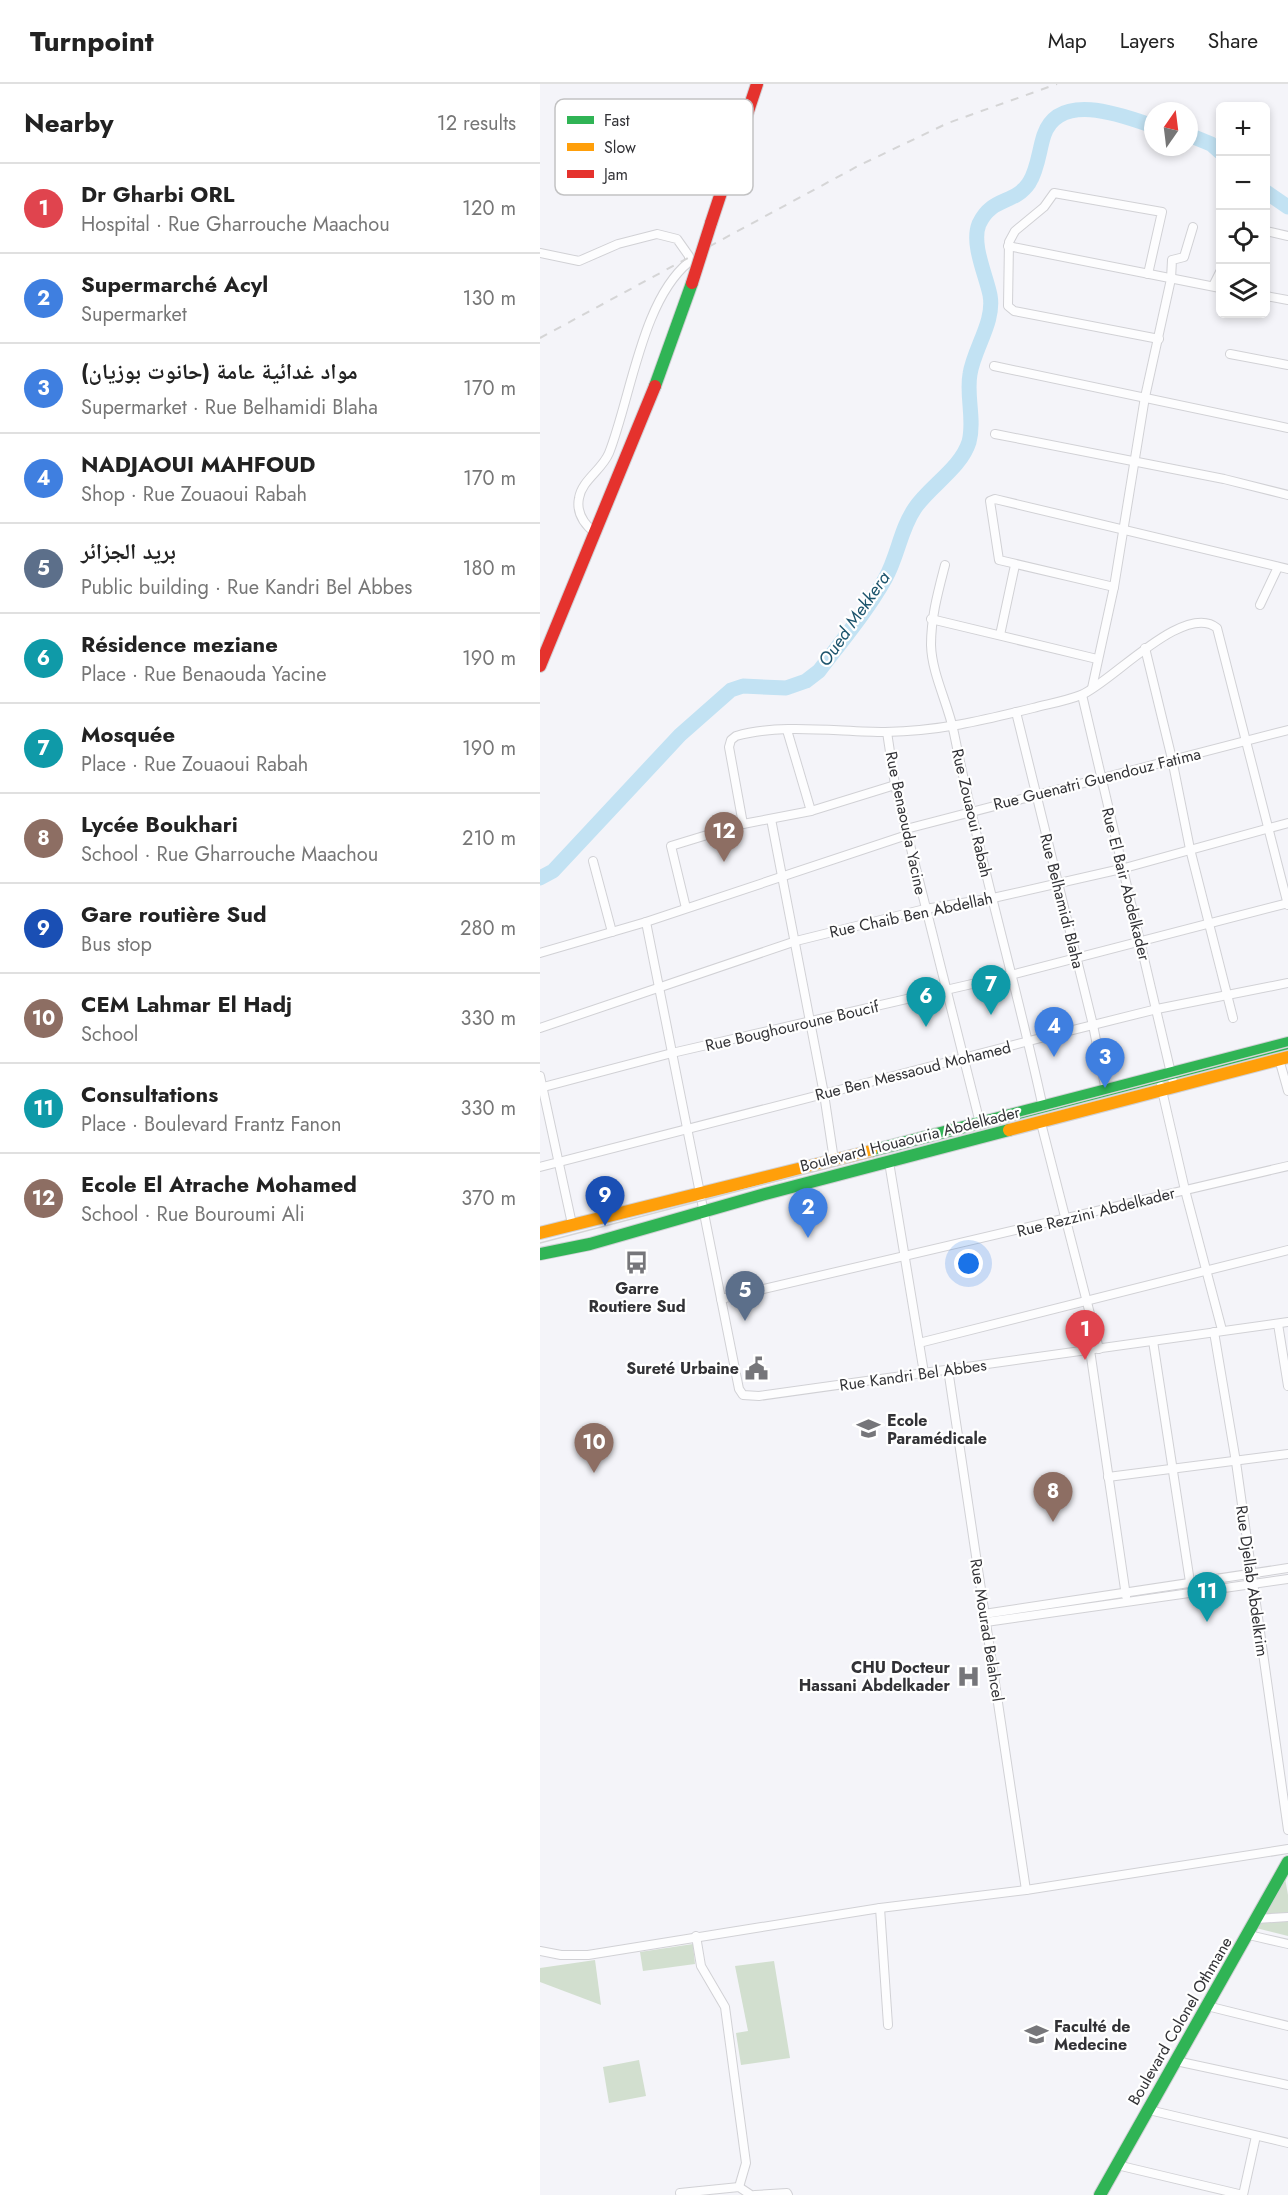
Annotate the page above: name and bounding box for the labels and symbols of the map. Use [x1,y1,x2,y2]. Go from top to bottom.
legend [555,99,753,195]
north arrow [1144,102,1198,156]
text: Fast [604,109,630,132]
text: Slow [604,136,636,159]
text: Jam [602,163,628,186]
water label: Oued Mekkera [812,566,896,672]
street label: Rue Guenatri Guendouz Fatima [991,742,1203,816]
street label: Rue Zouaoui Rabah [946,746,998,880]
street label: Rue Benaouda Yacine [880,749,932,897]
street label: Rue El Bair Abdelkader [1096,805,1156,963]
pin: 12 [704,812,744,862]
street label: Rue Belhamidi Blaha [1034,831,1090,971]
street label: Rue Chaib Ben Abdellah [827,886,995,944]
pin: 7 [972,966,1010,1015]
pin: 6 [906,978,946,1027]
street label: Rue Boughouroune Boucif [703,995,881,1057]
pin: 4 [1034,1008,1074,1057]
street label: Rue Ben Messaoud Mohamed [813,1035,1013,1107]
pin: 3 [1086,1038,1124,1088]
street label: Boulevard Houaouria Abdelkader [798,1100,1023,1177]
pin: 9 [586,1176,624,1226]
street label: Rue Rezzini Abdelkader [1014,1181,1178,1243]
pin: 2 [788,1188,828,1238]
your location [954,1249,983,1278]
bus stop icon: Garre Routiere Sud [624,1250,650,1276]
pin: 5 [726,1272,764,1321]
place label: Garre Routiere Sud [588,1277,686,1318]
pin: 1 [1066,1310,1104,1360]
street label: Rue Kandri Bel Abbes [838,1353,988,1397]
public building icon: Sureté Urbaine [744,1355,770,1381]
place label: Sureté Urbaine [626,1357,739,1380]
place label: Ecole Paramédicale [887,1409,987,1450]
school or university icon: Ecole Paramédicale [856,1416,882,1442]
pin: 10 [574,1424,614,1473]
pin: 8 [1034,1472,1072,1522]
street label: Rue Djellab Abdelkrim [1230,1504,1274,1658]
street label: Rue Mourad Belahcel [964,1557,1010,1703]
pin: 11 [1188,1572,1226,1622]
place label: CHU Docteur Hassani Abdelkader [799,1656,950,1697]
hospital icon: CHU Docteur Hassani Abdelkader [955,1663,981,1689]
street label: Boulevard Colonel Othmane [1122,1933,1238,2109]
place label: Faculté de Medecine [1054,2015,1131,2056]
school or university icon: Faculté de Medecine [1023,2022,1049,2048]

